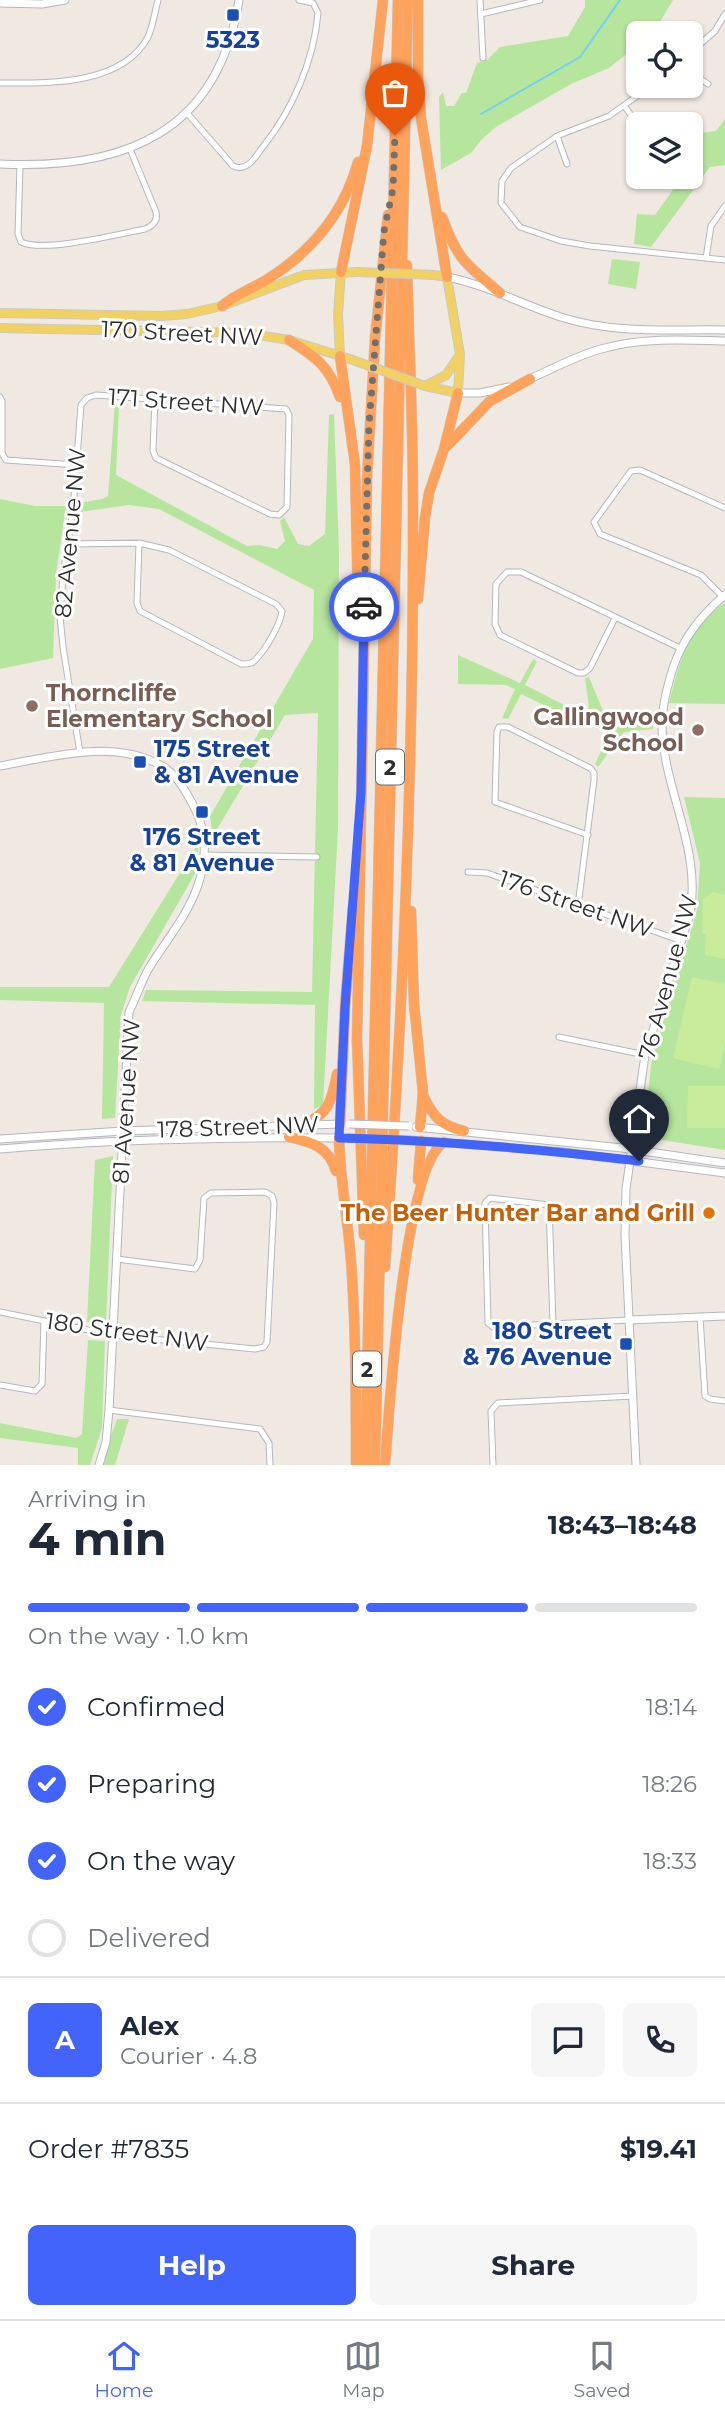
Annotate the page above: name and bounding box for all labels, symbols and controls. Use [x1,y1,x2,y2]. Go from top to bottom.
marker: 5323 [225,7,241,23]
map controls [626,21,703,189]
button: locate [626,21,703,98]
place label: 5323 [206,26,260,54]
pin [365,63,425,135]
icon: bag [376,74,414,112]
button: layers [626,112,703,189]
street label: 170 Street NW [100,315,264,351]
street label: 171 Street NW [107,383,265,421]
street label: 82 Avenue NW [49,447,91,619]
courier [329,572,399,642]
icon: car [345,588,383,626]
place label: Thorncliffe Elementary School [46,679,273,733]
marker: Thorncliffe Elementary School [24,698,40,714]
place label: Callingwood School [533,703,684,757]
marker: Callingwood School [690,722,706,738]
place label: 175 Street & 81 Avenue [154,735,299,789]
road number: 2 [376,750,404,784]
marker: 175 Street & 81 Avenue [132,754,148,770]
marker: 176 Street & 81 Avenue [194,804,210,820]
place label: 176 Street & 81 Avenue [129,823,275,877]
street label: 176 Street NW [495,865,657,943]
street label: 76 Avenue NW [632,891,704,1063]
street label: 81 Avenue NW [106,1017,146,1185]
pin [609,1089,669,1161]
icon: home [620,1100,658,1138]
street label: 178 Street NW [157,1110,319,1144]
place label: The Beer Hunter Bar and Grill [341,1199,695,1227]
marker: The Beer Hunter Bar and Grill [701,1205,717,1221]
street label: 180 Street NW [44,1307,210,1357]
place label: 180 Street & 76 Avenue [463,1317,612,1371]
marker: 180 Street & 76 Avenue [618,1336,634,1352]
road number: 2 [353,1352,381,1386]
text: Arriving in [28,1485,147,1513]
text: 18:43–18:48 [548,1509,697,1541]
text: 4 min [28,1510,167,1567]
text: On the way · 1.0 km [28,1622,249,1650]
icon: check [28,1688,66,1726]
text: Confirmed [87,1691,226,1723]
text: 18:14 [646,1693,697,1721]
icon: check [28,1765,66,1803]
text: Preparing [87,1768,216,1800]
text: 18:26 [642,1770,697,1798]
icon: check [28,1842,66,1880]
text: On the way [87,1845,235,1877]
text: 18:33 [643,1847,697,1875]
text: Delivered [87,1922,211,1954]
button: chat [531,2003,605,2077]
button: phone [623,2003,697,2077]
text: Alex [120,2010,179,2042]
text: A [55,2024,75,2056]
text: Courier · 4.8 [120,2042,257,2070]
text: Order #7835 [28,2133,189,2165]
text: $19.41 [620,2133,697,2165]
button: Help [28,2225,356,2305]
button: Share [370,2225,697,2305]
tab: Home [94,2337,153,2402]
tab: Map [342,2337,385,2402]
tab: Saved [573,2337,631,2402]

